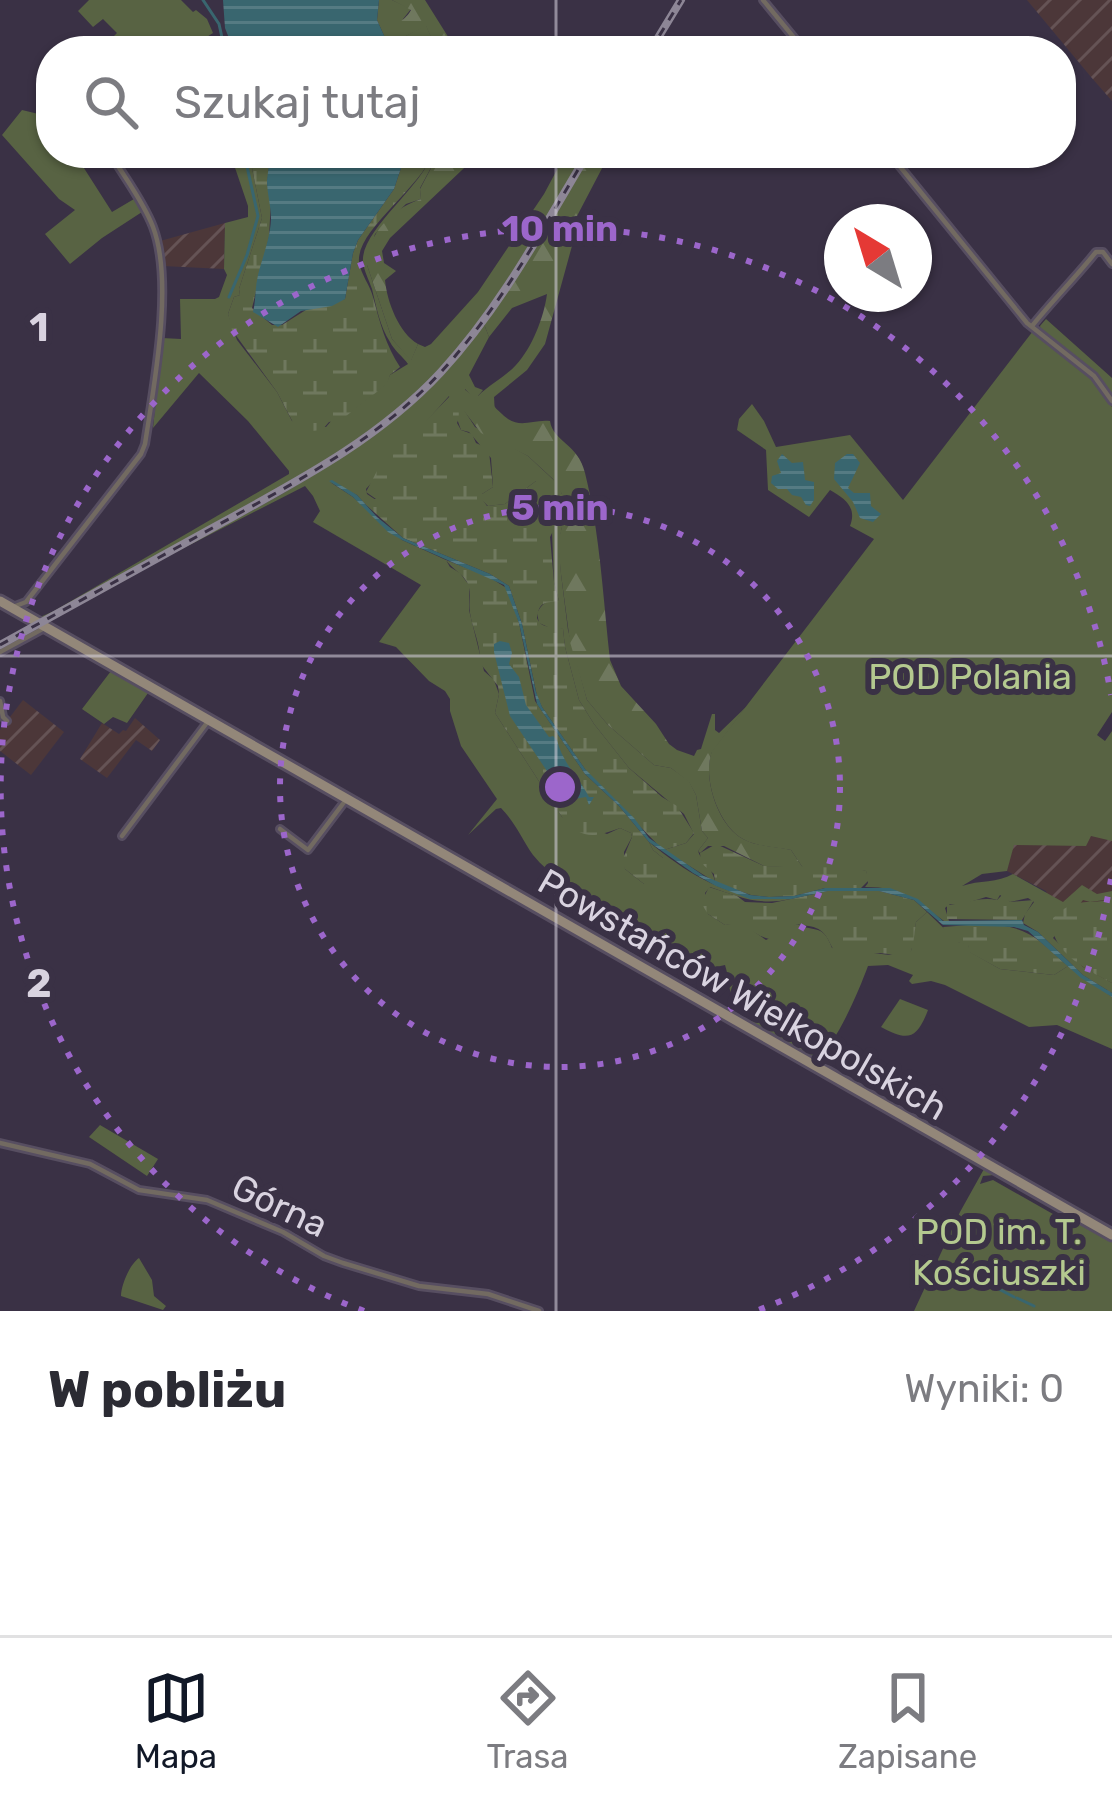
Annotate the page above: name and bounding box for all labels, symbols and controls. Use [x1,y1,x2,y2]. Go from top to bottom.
search box [36,36,1076,168]
icon: search [78,69,144,135]
text: Szukaj tutaj [174,76,421,129]
north arrow [824,204,932,312]
text: 10 min [502,207,618,250]
text: 1 [29,305,49,351]
text: 5 min [511,486,609,529]
park label: POD Polania [868,655,1072,698]
centre of rings [539,766,581,808]
street label: Powstańców Wielkopolskich [531,860,955,1129]
text: 2 [26,961,52,1007]
street label: Górna [225,1165,334,1246]
park label: POD im. T. Kościuszki [912,1210,1086,1294]
text: W pobliżu [48,1359,286,1420]
text: Wyniki: 0 [904,1366,1064,1412]
tab: Mapa [135,1665,217,1776]
tab: Trasa [487,1665,569,1776]
tab: Zapisane [838,1665,977,1776]

